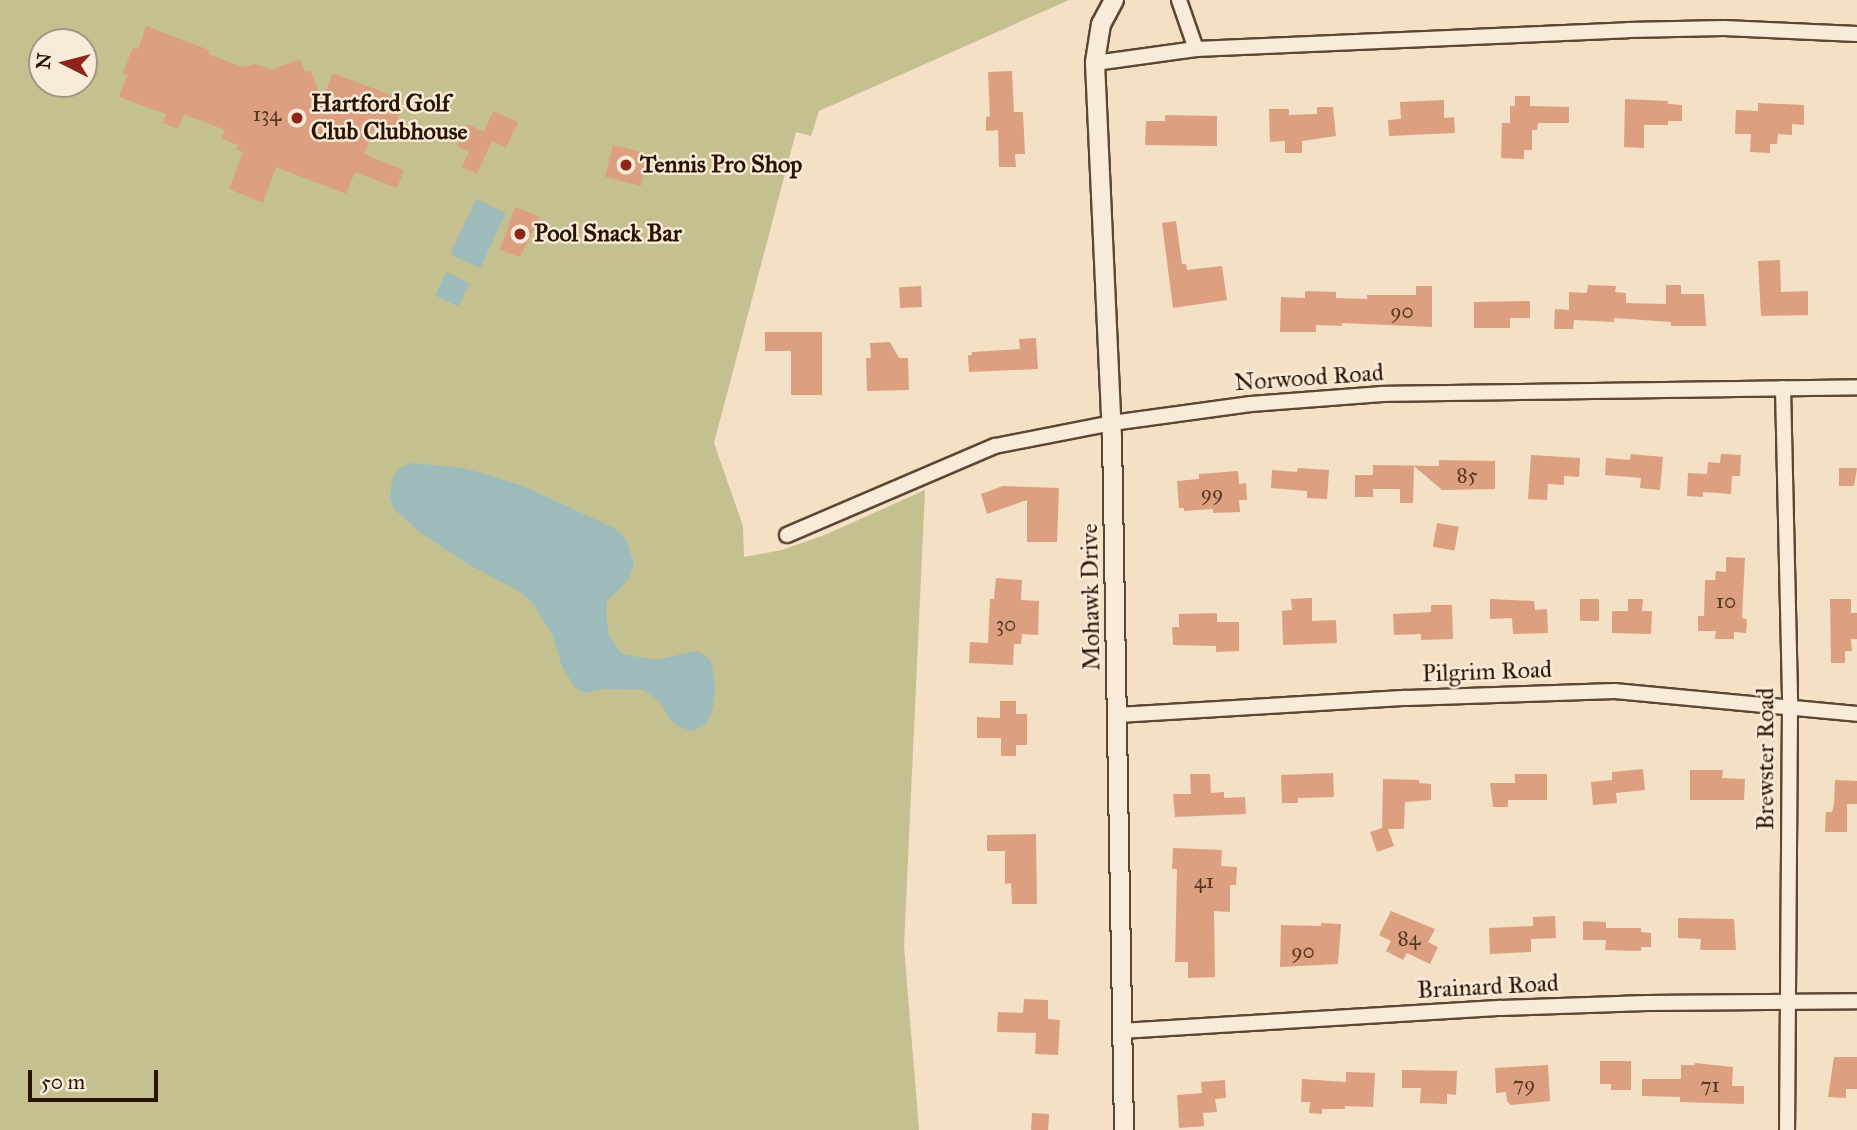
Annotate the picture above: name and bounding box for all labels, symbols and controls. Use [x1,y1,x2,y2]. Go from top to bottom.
north arrow [28,28,98,98]
text: N [31,52,56,70]
place label: Hartford Golf Club Clubhouse [311,90,467,146]
house number: 134 [253,101,281,127]
marker: Hartford Golf Club Clubhouse [289,110,305,126]
place label: Tennis Pro Shop [640,151,802,179]
marker: Tennis Pro Shop [618,157,634,173]
place label: Pool Snack Bar [534,220,682,248]
marker: Pool Snack Bar [512,226,528,242]
house number: 90 [1390,298,1414,324]
street label: Norwood Road [1233,358,1385,398]
house number: 85 [1457,462,1477,488]
house number: 99 [1201,480,1223,506]
street label: Mohawk Drive [1075,523,1107,671]
house number: 10 [1716,588,1736,614]
house number: 30 [996,611,1016,637]
street label: Pilgrim Road [1421,655,1553,689]
street label: Brewster Road [1752,688,1780,830]
house number: 41 [1194,868,1214,894]
house number: 84 [1398,925,1420,951]
house number: 90 [1291,938,1315,964]
street label: Brainard Road [1416,969,1560,1005]
scale bar [32,1056,161,1100]
text: 50 m [41,1069,85,1095]
house number: 79 [1513,1071,1535,1097]
house number: 71 [1700,1072,1720,1098]

